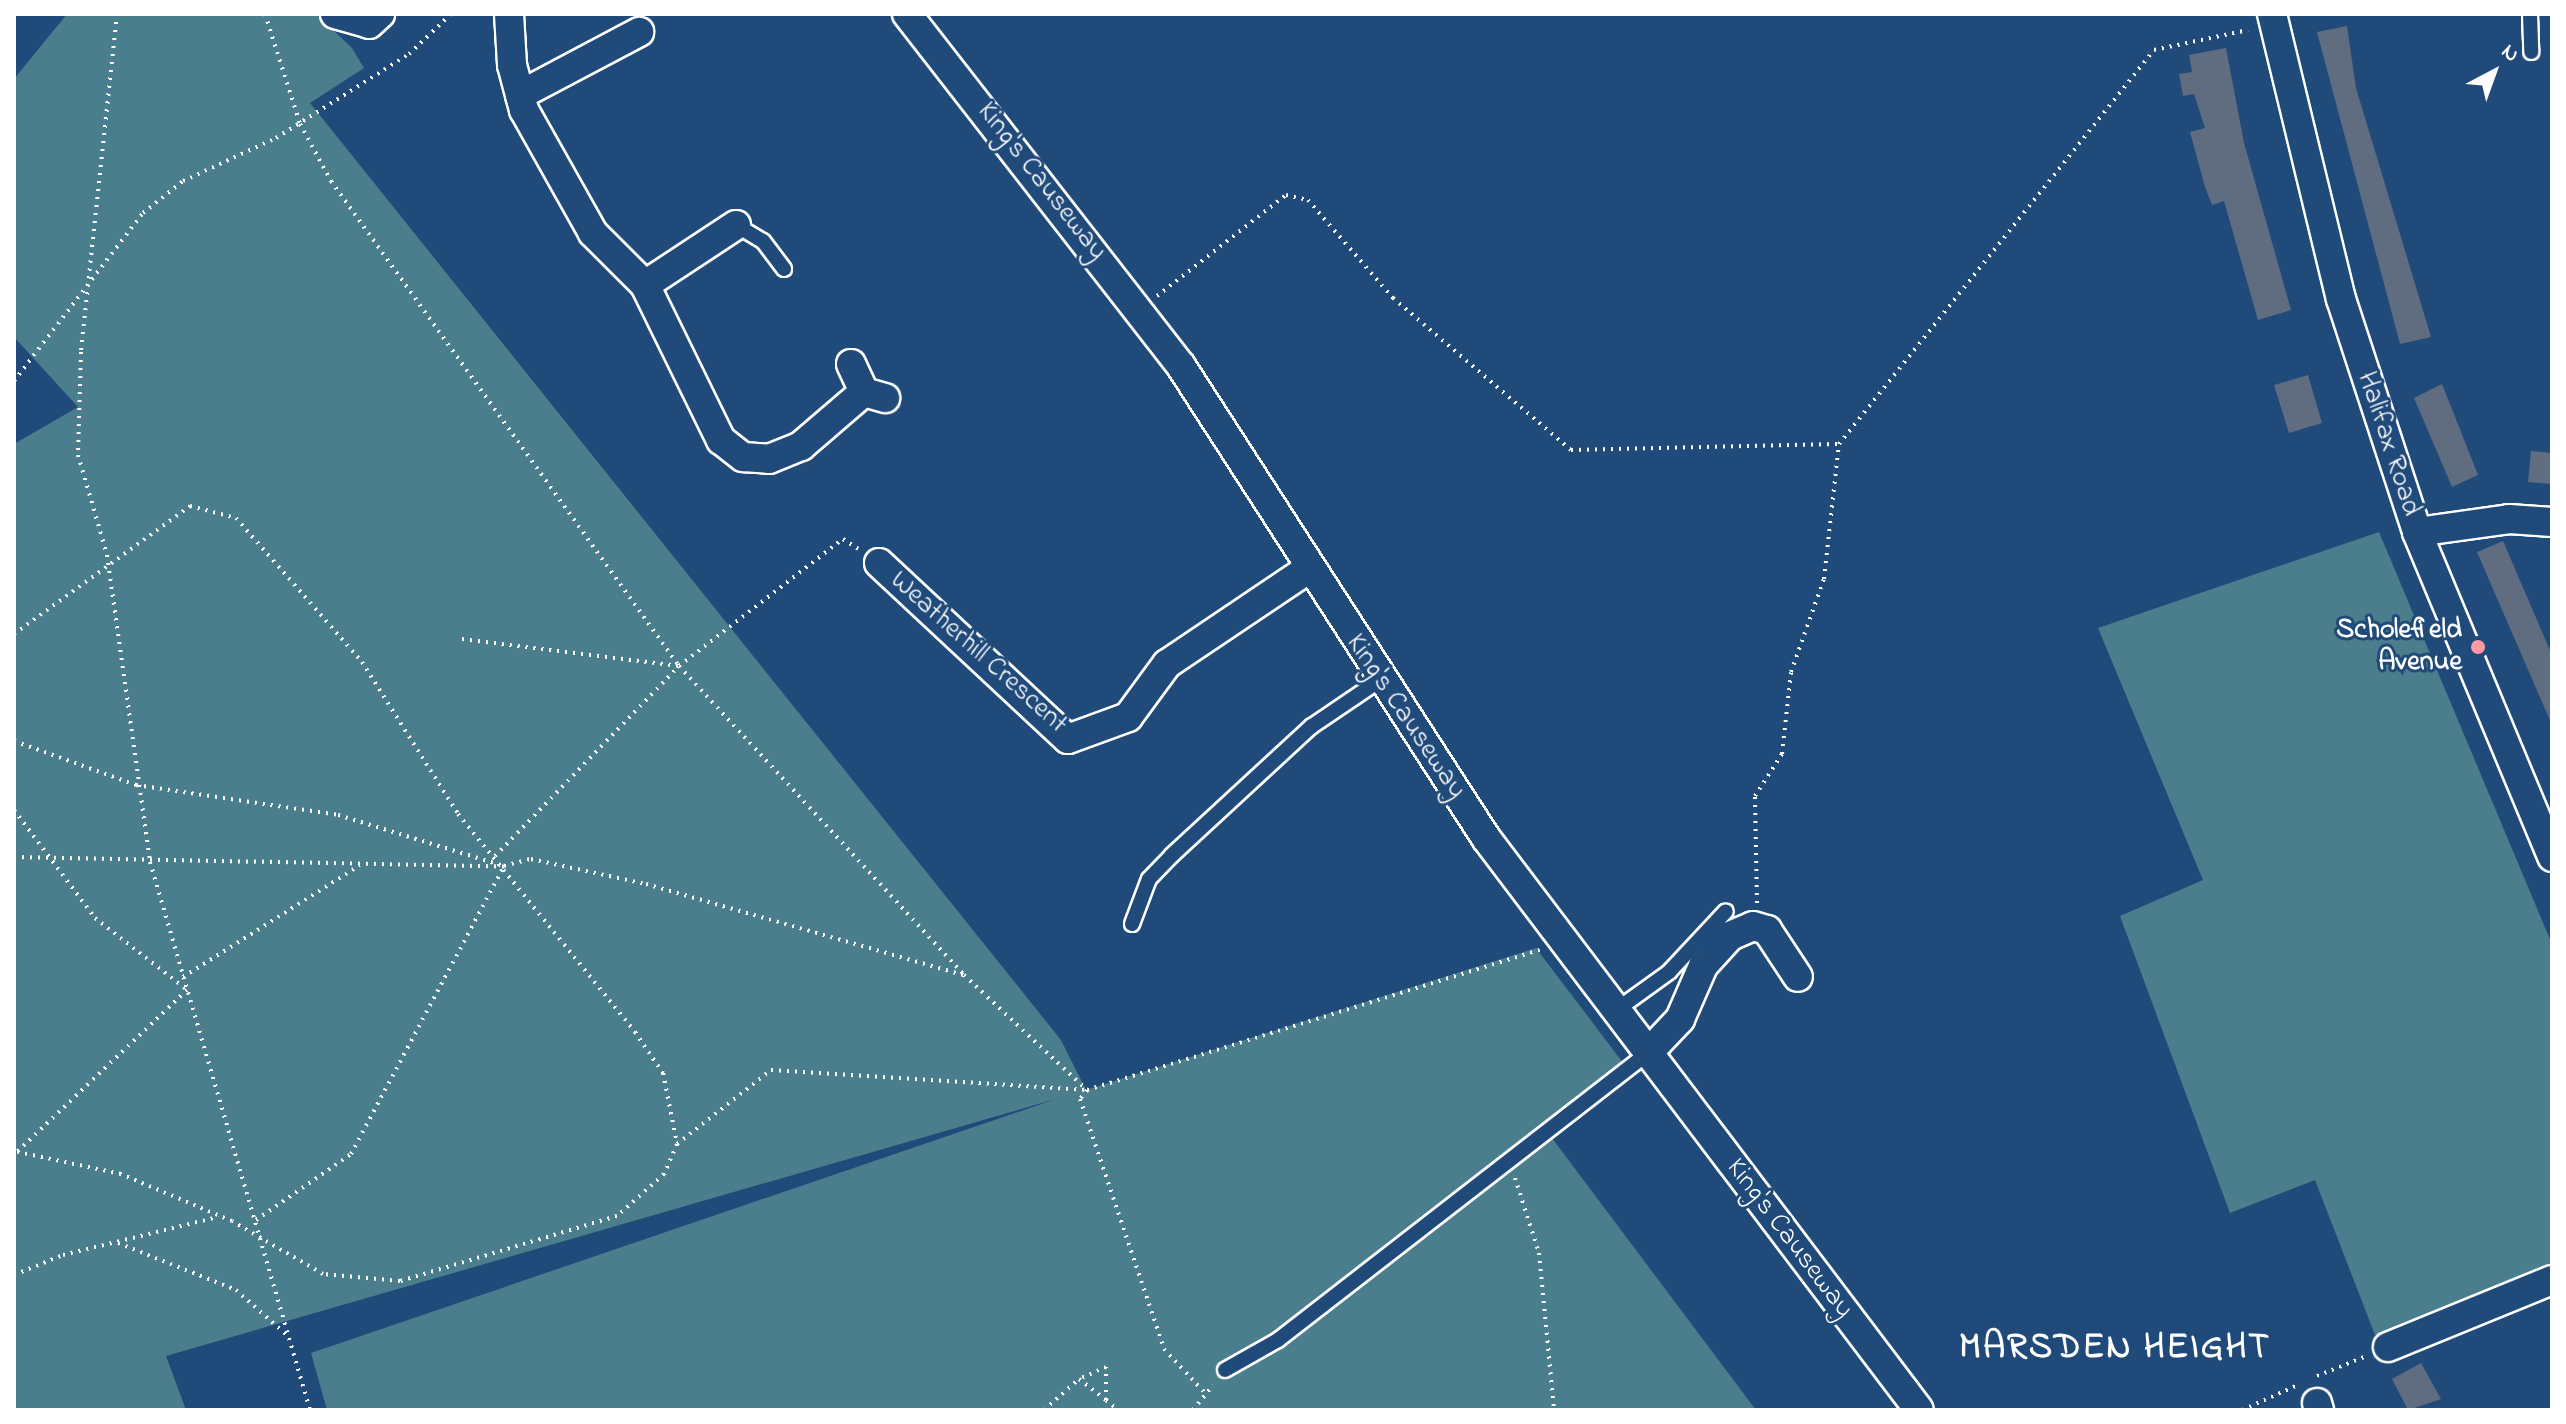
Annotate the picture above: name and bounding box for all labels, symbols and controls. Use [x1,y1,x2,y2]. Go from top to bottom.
north arrow [2454,32,2534,112]
text: N [2494,37,2526,71]
street label: King's Causeway [969,96,1113,268]
street label: Halifax Road [2349,368,2427,520]
street label: Weatherhill Crescent [882,565,1074,741]
place label: Scholefield Avenue [2336,614,2462,680]
street label: King's Causeway [1338,628,1472,806]
marker: Scholefield Avenue [2469,638,2487,656]
street label: King's Causeway [1718,1152,1860,1326]
district label: MARSDEN HEIGHT [1959,1327,2271,1371]

